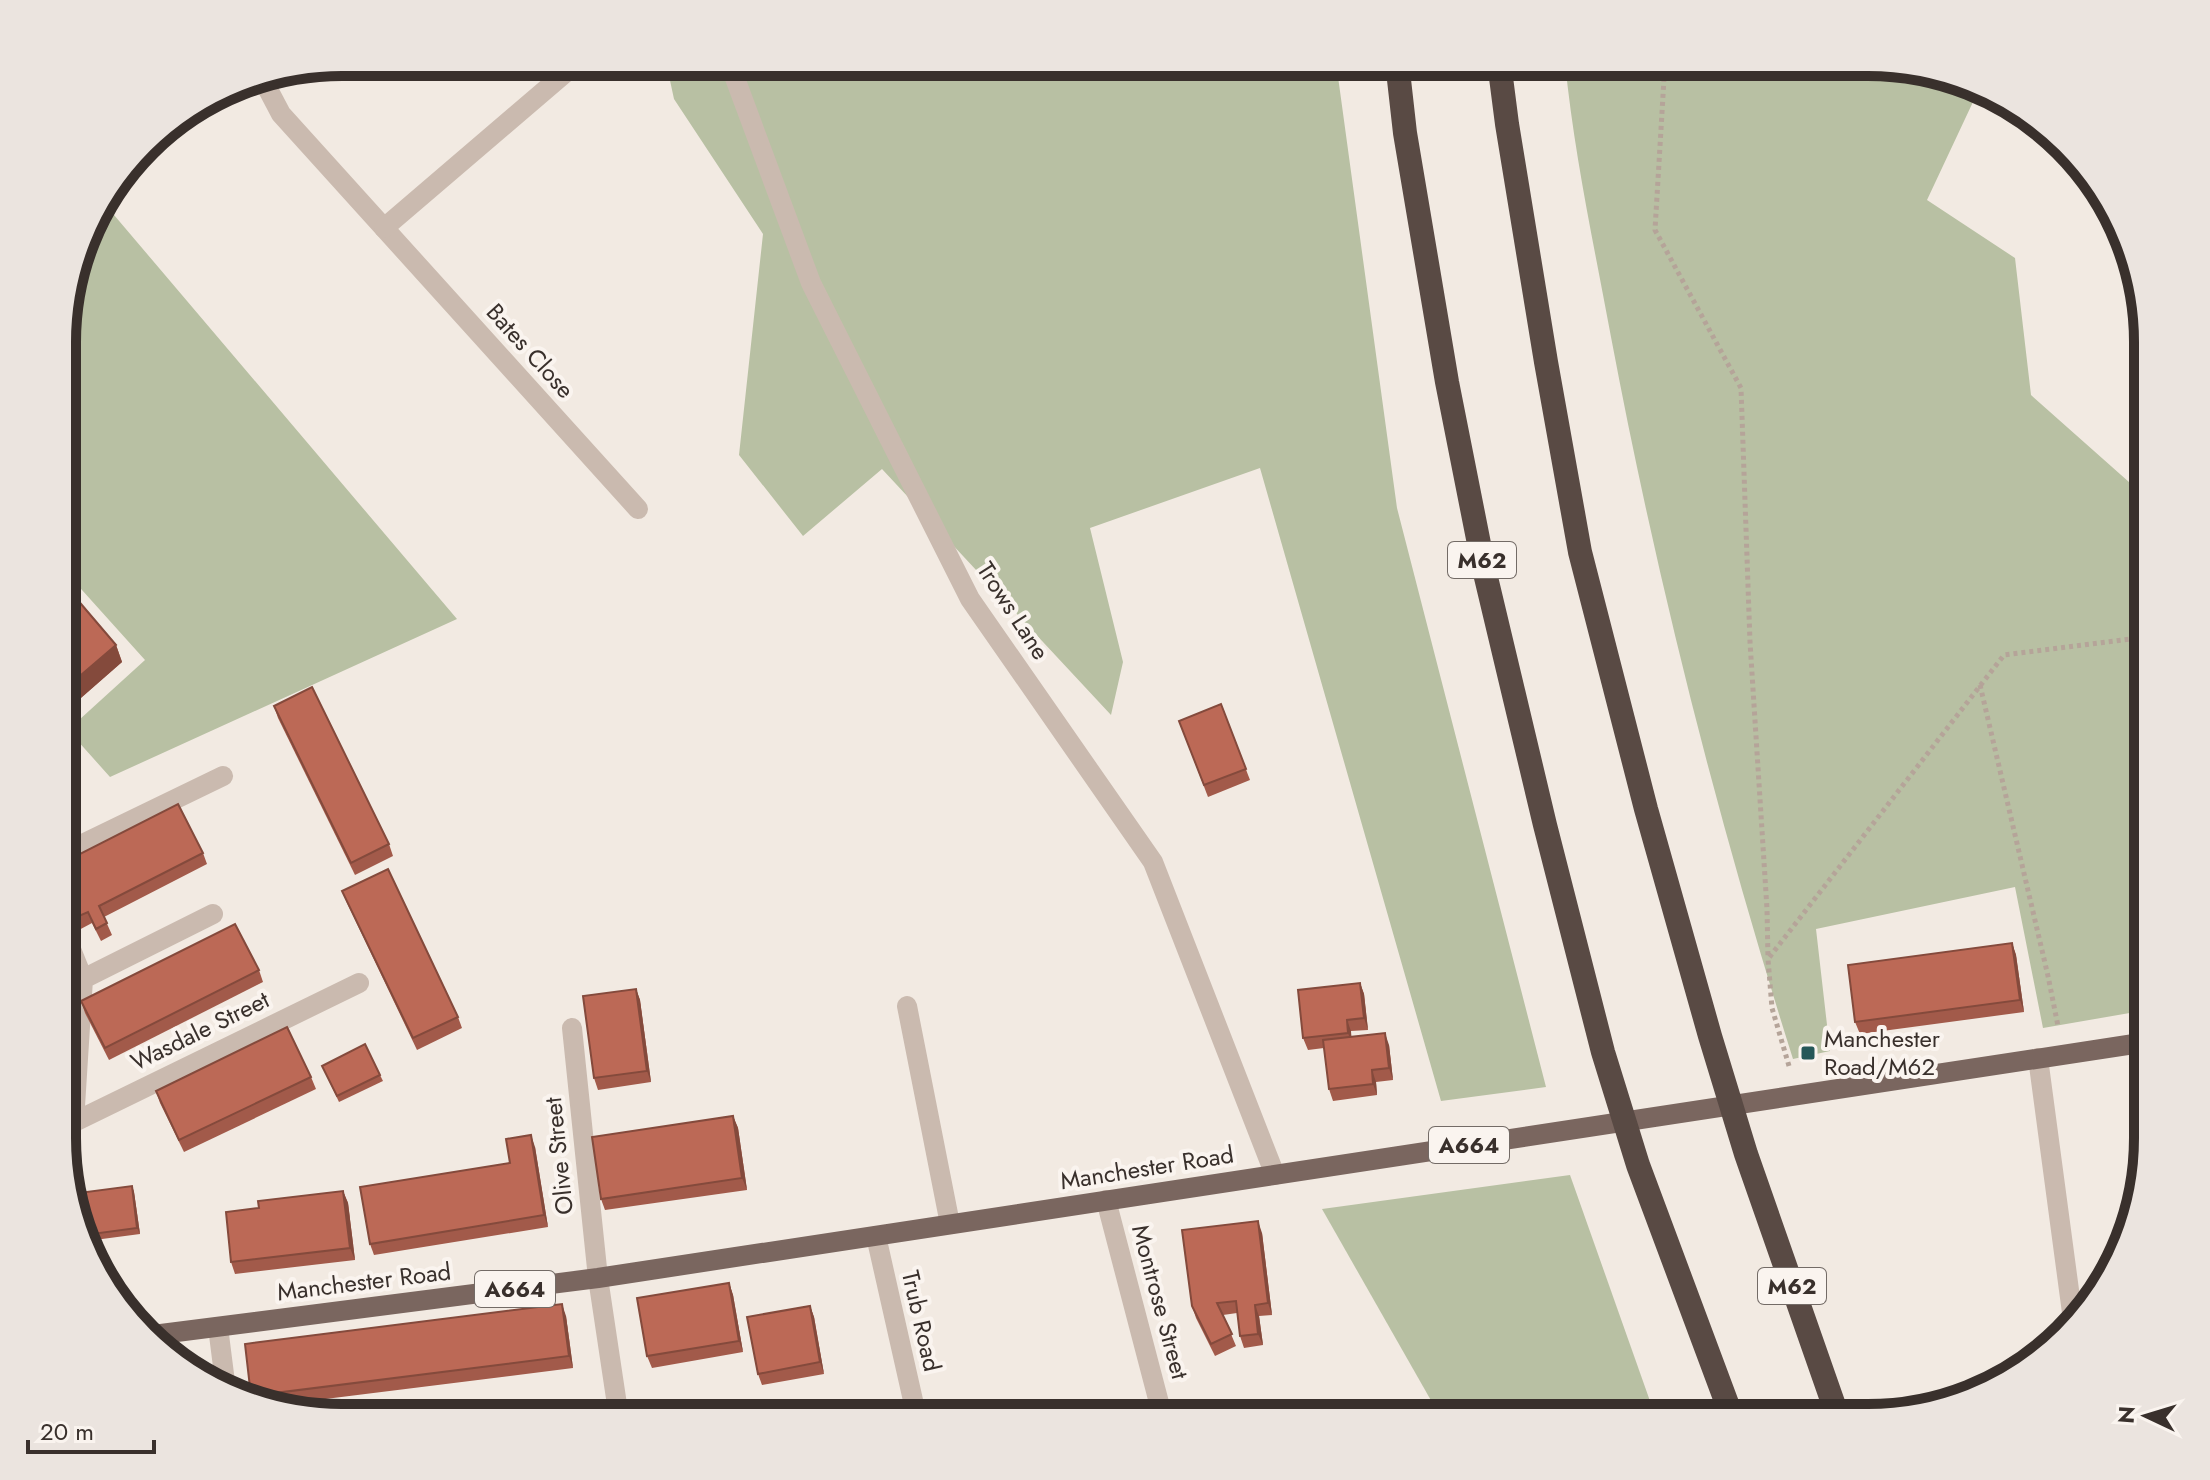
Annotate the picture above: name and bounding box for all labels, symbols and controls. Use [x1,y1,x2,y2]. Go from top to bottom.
street label: Bates Close [478,295,583,406]
road number: M62 [1448,542,1516,578]
street label: Trows Lane [969,555,1058,667]
street label: Wasdale Street [125,982,275,1079]
place label: Manchester Road/M62 [1824,1021,1941,1084]
marker: Manchester Road/M62 [1799,1044,1817,1062]
street label: Olive Street [535,1095,582,1216]
road number: A664 [1429,1127,1509,1163]
street label: Manchester Road [1058,1137,1236,1198]
street label: Montrose Street [1123,1221,1198,1383]
street label: Manchester Road [275,1253,453,1310]
street label: Trub Road [893,1267,950,1375]
road number: M62 [1758,1268,1826,1304]
road number: A664 [475,1271,555,1307]
north arrow [2106,1376,2186,1456]
scale bar [28,1404,154,1454]
text: N [2109,1405,2143,1424]
text: 20 m [40,1414,94,1449]

